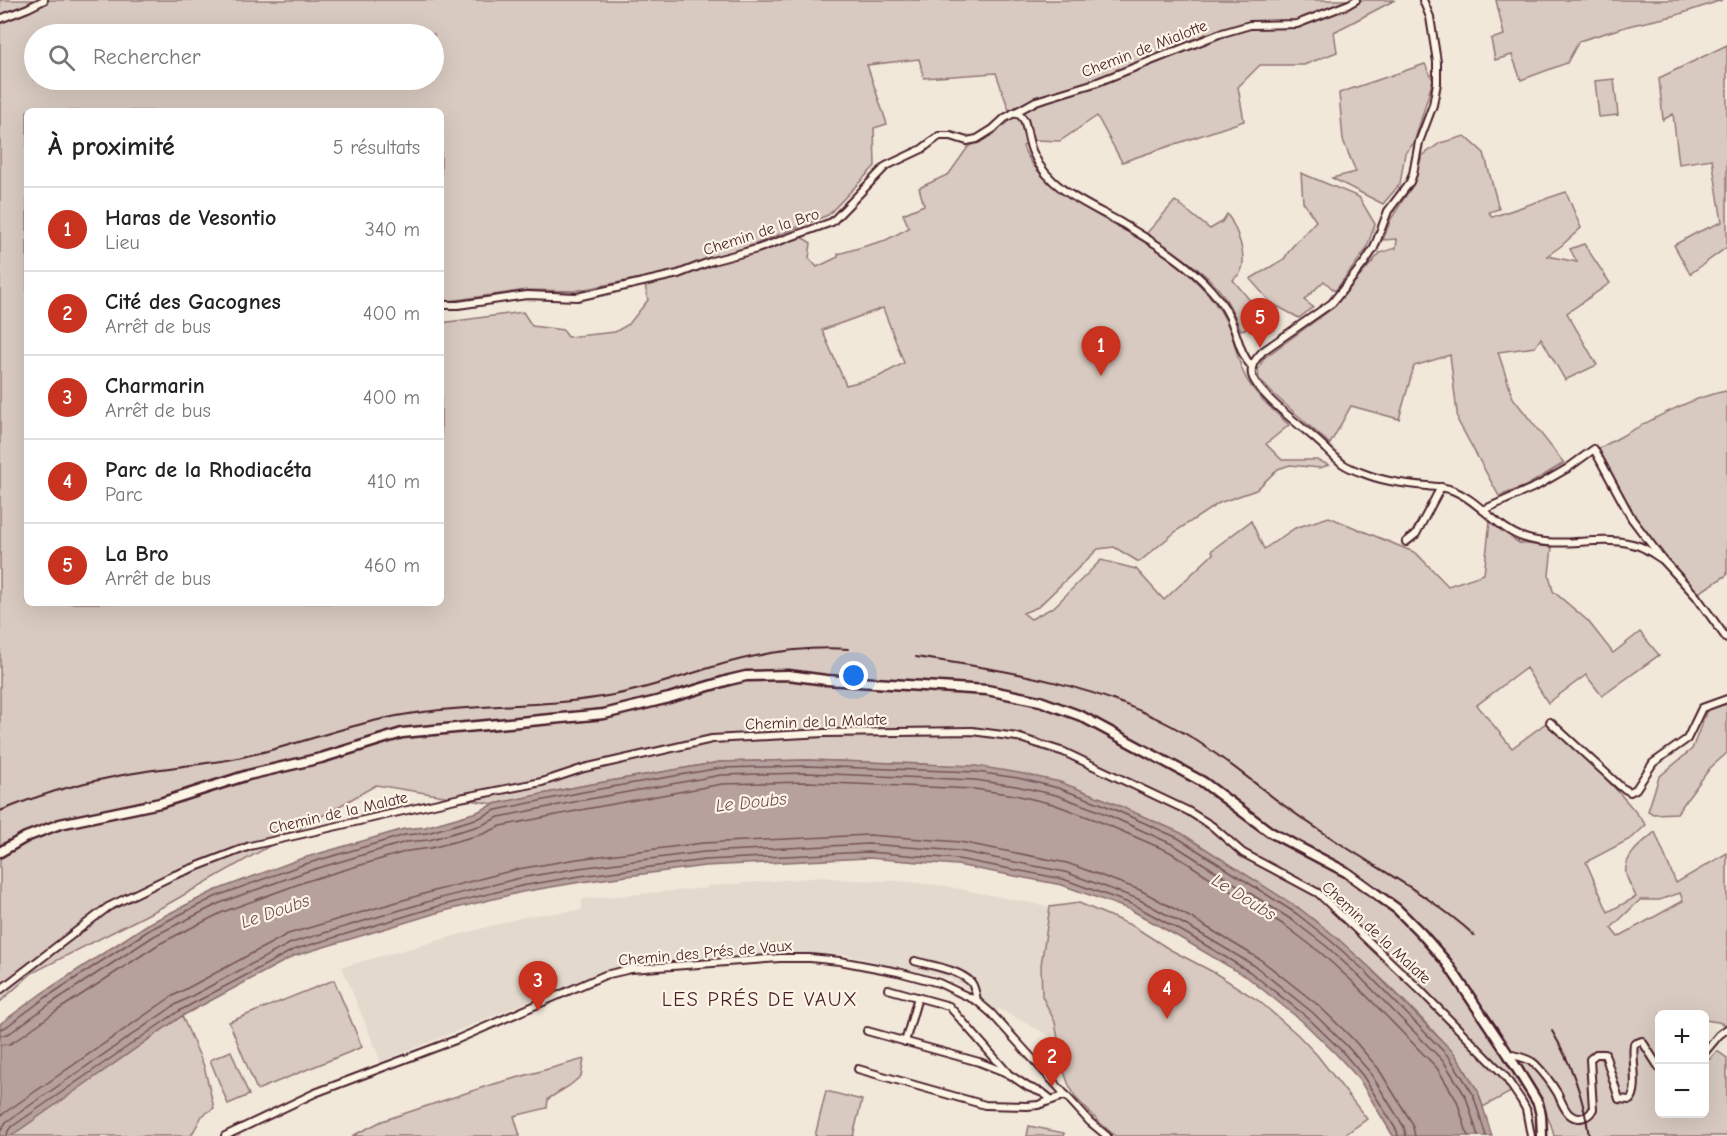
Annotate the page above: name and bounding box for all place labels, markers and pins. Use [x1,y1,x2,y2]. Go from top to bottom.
pin: 5 [1240,298,1280,348]
pin: 1 [1082,326,1120,376]
pin: 3 [518,962,558,1011]
pin: 4 [1148,970,1186,1019]
pin: 2 [1032,1038,1072,1087]

